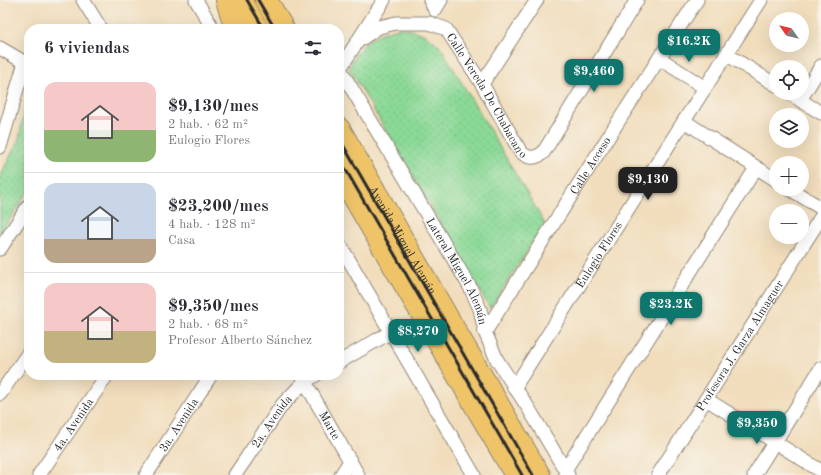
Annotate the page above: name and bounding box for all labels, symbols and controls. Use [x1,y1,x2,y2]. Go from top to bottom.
north arrow [769,12,809,52]
map controls [769,12,809,244]
pin: $16.2K [656,29,722,63]
street label: Calle Vereda De Chabacano [443,31,529,161]
text: $16.2K [667,35,711,48]
icon: filters [302,37,324,59]
text: 6 viviendas [44,40,129,57]
pin: $9,460 [561,59,627,93]
button: locate [769,60,809,100]
text: $9,460 [573,65,615,78]
icon: home [76,98,124,146]
text: $9,130/mes [168,98,259,115]
button: layers [769,108,809,148]
text: 2 hab. · 62 m² [168,118,248,131]
text: Eulogio Flores [168,134,250,147]
street label: Calle Acceso [569,135,614,197]
button: + [769,156,809,196]
pin: $9,130 [615,167,681,201]
text: $9,130 [627,173,669,186]
street label: Avenida Miguel Alemán [366,184,438,297]
text: $23,200/mes [168,198,269,215]
icon: home [76,199,124,247]
button: − [769,204,809,244]
street label: Lateral Miguel Alemán [423,216,488,326]
text: 4 hab. · 128 m² [168,218,255,231]
street label: Eulogio Flores [574,220,625,291]
text: Casa [168,234,195,247]
street label: Profesora J. Garza Almaguer [695,278,786,414]
pin: $23.2K [638,292,704,326]
text: $9,350/mes [168,298,259,315]
text: $23.2K [649,298,693,311]
icon: home [76,299,124,347]
text: 2 hab. · 68 m² [168,318,248,331]
pin: $8,270 [385,319,451,353]
text: $8,270 [397,325,439,338]
text: Profesor Alberto Sánchez [168,334,312,347]
street label: 2a. Avenida [250,393,295,450]
street label: 4a. Avenida [52,396,96,454]
street label: 3a. Avenida [158,396,201,454]
street label: Marte [316,410,342,443]
pin: $9,350 [724,411,790,445]
text: $9,350 [736,417,778,430]

